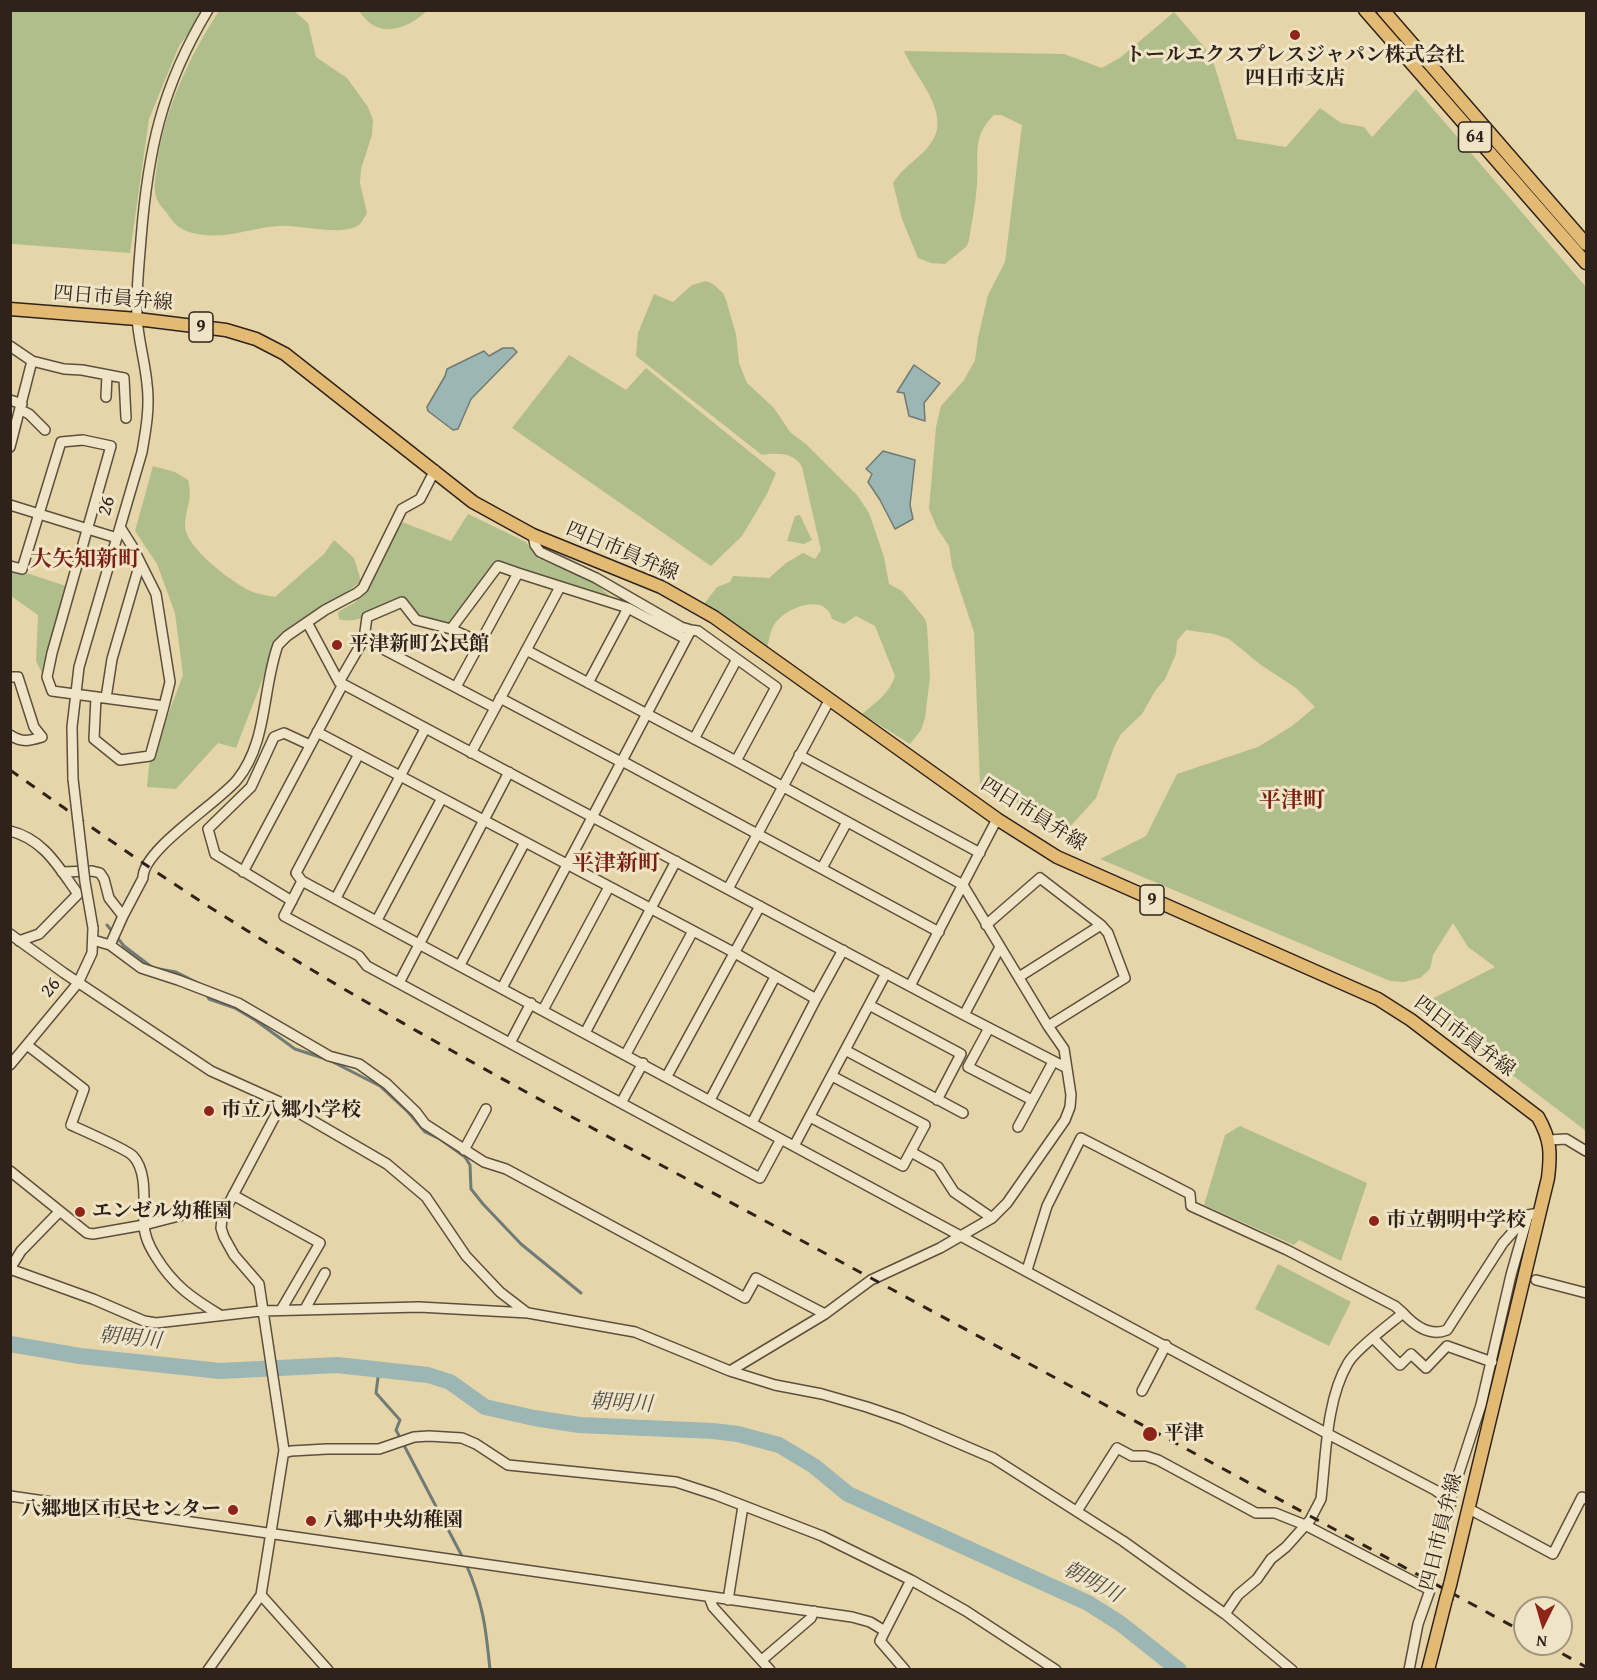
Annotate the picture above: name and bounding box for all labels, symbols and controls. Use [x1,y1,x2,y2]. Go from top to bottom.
marker: トールエクスプレスジャパン株式会社 四日市支店 [1288,28,1302,42]
place label: トールエクスプレスジャパン株式会社 四日市支店 [1125,44,1465,91]
road number: 64 [1458,122,1492,152]
street label: 四日市員弁線 [52,282,174,316]
road number: 9 [189,312,213,342]
street label: 26 [93,493,121,519]
street label: 四日市員弁線 [562,518,682,586]
district label: 大矢知新町 [30,547,140,573]
place label: 平津新町公民館 [349,633,489,657]
marker: 平津新町公民館 [330,638,344,652]
street label: 四日市員弁線 [976,773,1090,857]
district label: 平津町 [1259,788,1325,814]
district label: 平津新町 [572,851,660,877]
road number: 9 [1140,885,1164,915]
street label: 26 [36,973,66,1003]
street label: 四日市員弁線 [1409,991,1519,1083]
place label: 市立八郷小学校 [221,1099,361,1123]
marker: 市立八郷小学校 [202,1104,216,1118]
place label: エンゼル幼稚園 [92,1200,232,1224]
marker: エンゼル幼稚園 [73,1205,87,1219]
place label: 市立朝明中学校 [1386,1209,1526,1233]
marker: 市立朝明中学校 [1367,1214,1381,1228]
water label: 朝明川 [97,1323,163,1355]
water label: 朝明川 [589,1390,653,1418]
place label: 平津 [1164,1422,1204,1446]
marker: 平津 [1141,1425,1159,1443]
street label: 四日市員弁線 [1416,1471,1468,1593]
place label: 八郷地区市民センター [21,1498,221,1522]
marker: 八郷地区市民センター [226,1503,240,1517]
place label: 八郷中央幼稚園 [323,1509,463,1533]
marker: 八郷中央幼稚園 [304,1514,318,1528]
water label: 朝明川 [1058,1557,1126,1609]
north arrow [1513,1596,1573,1656]
text: N [1535,1630,1548,1654]

